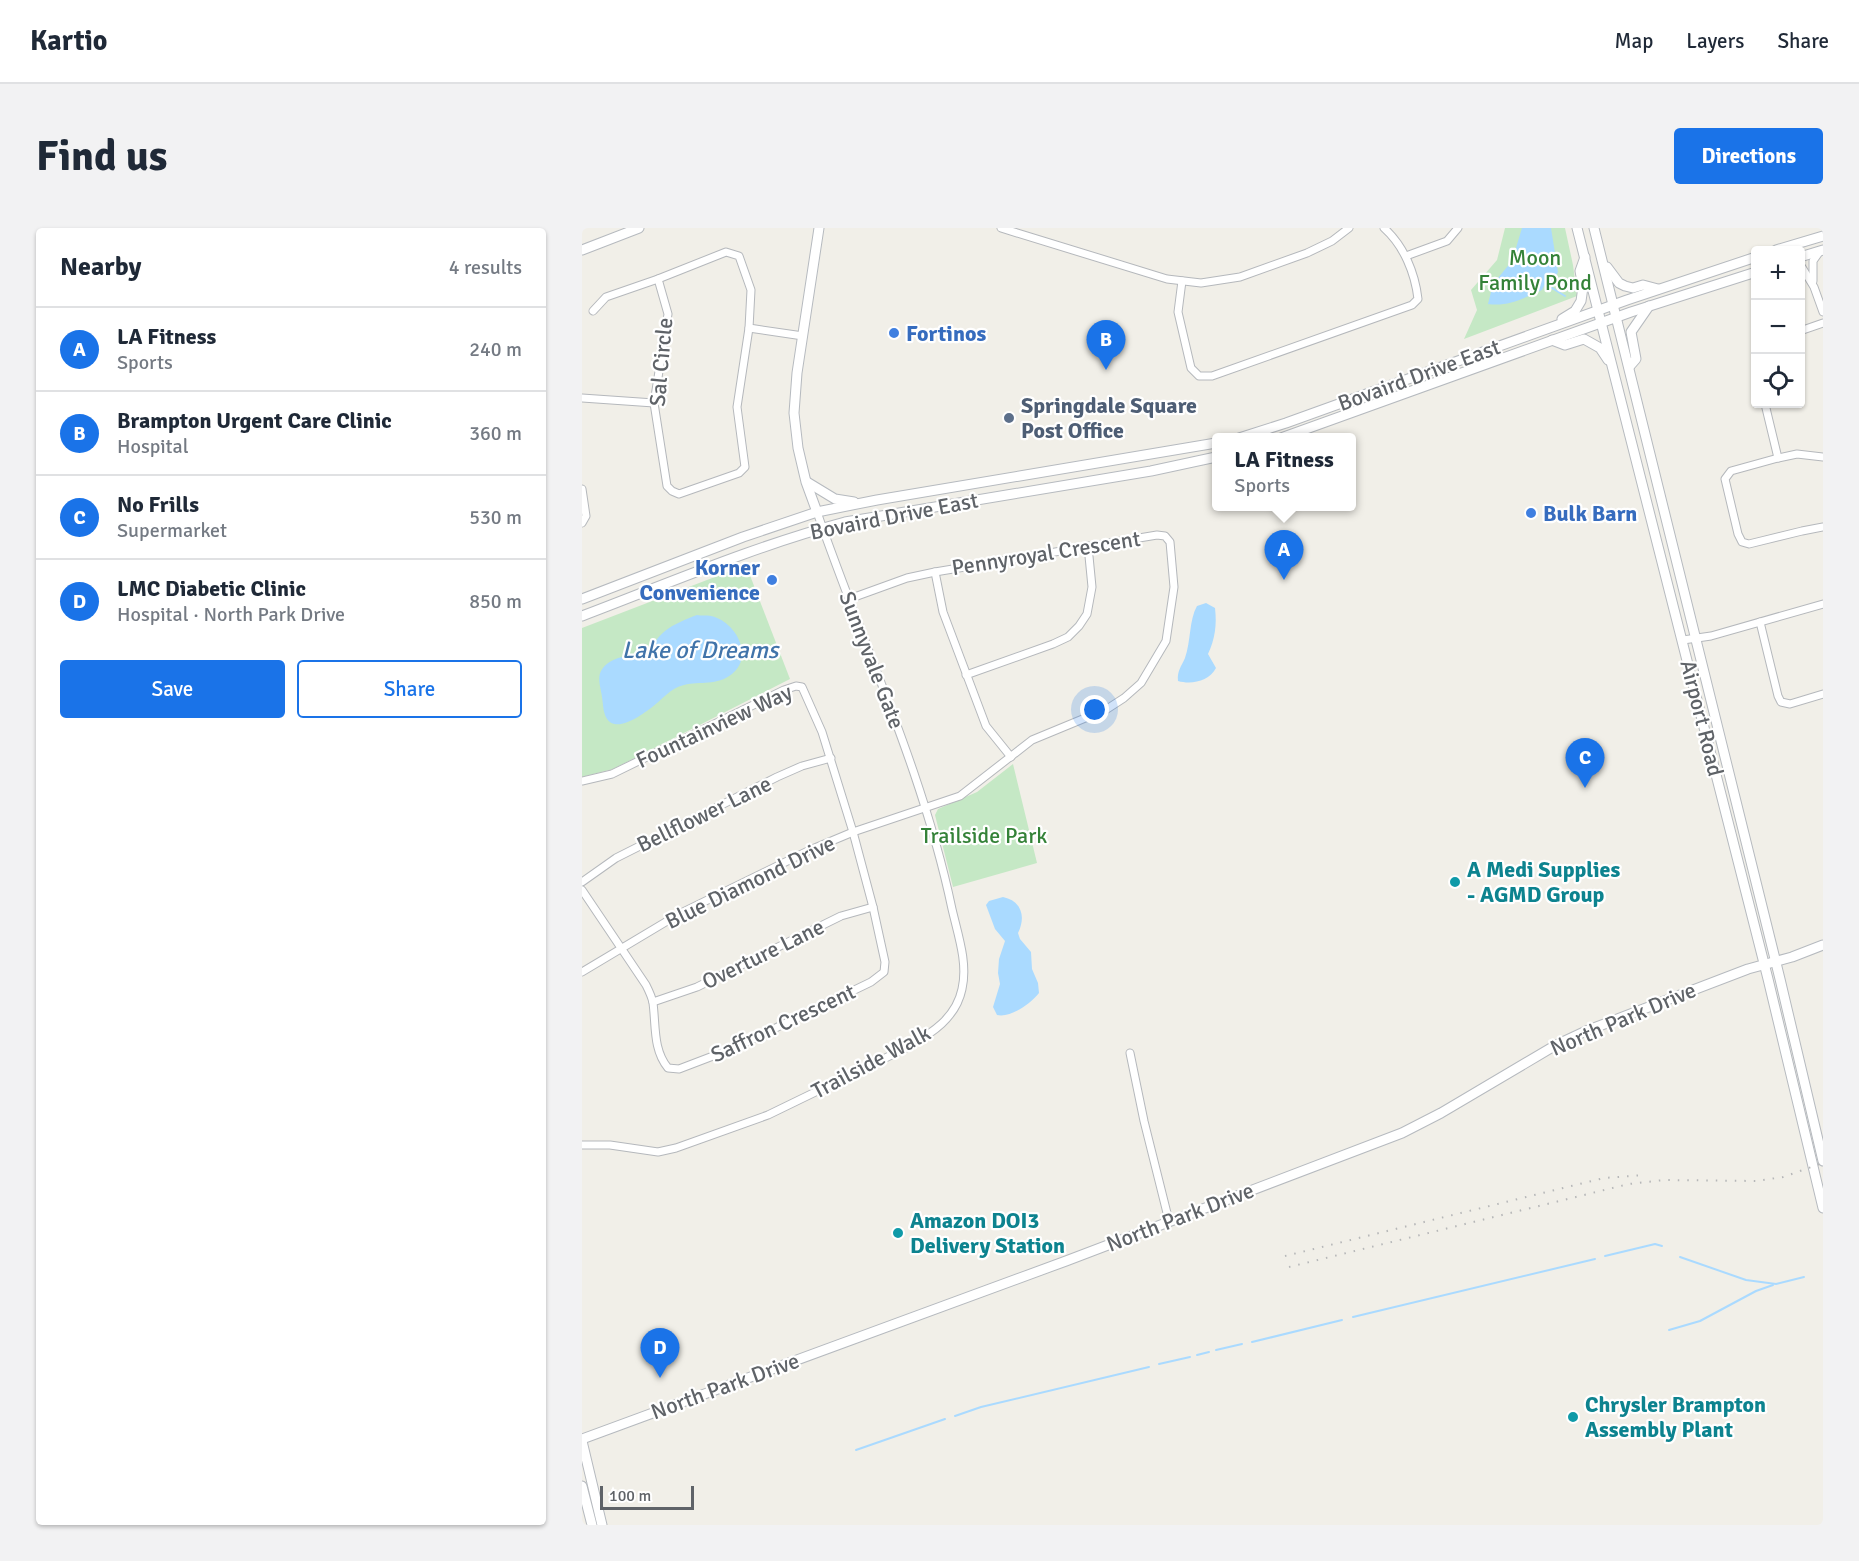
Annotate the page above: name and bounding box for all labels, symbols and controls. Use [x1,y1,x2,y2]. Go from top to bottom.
text: Kartio [30,24,107,58]
text: Map [1615,28,1653,54]
text: Layers [1686,28,1744,54]
text: Share [1777,28,1829,54]
button: Directions [1674,128,1823,184]
text: Find us [36,131,167,182]
park label: Moon Family Pond [1478,244,1592,296]
map controls [1751,246,1805,408]
button: + [1751,246,1805,300]
text: Nearby [60,251,141,283]
text: 4 results [449,255,522,280]
button: − [1751,300,1805,354]
street label: Sal Circle [644,316,678,408]
place label: Fortinos [906,320,986,347]
pin: B [1086,320,1126,370]
text: LA Fitness [117,323,216,350]
marker: Fortinos [887,326,901,340]
street label: Bovaird Drive East [1334,333,1504,417]
text: A [73,337,86,362]
text: 240 m [469,337,522,362]
text: Sports [117,350,173,375]
button: locate [1751,354,1805,408]
place label: Springdale Square Post Office [1021,392,1197,444]
text: Brampton Urgent Care Clinic [117,407,392,434]
marker: Springdale Square Post Office [1002,411,1016,425]
text: B [73,421,86,446]
text: 360 m [469,421,522,446]
popup [1212,433,1356,511]
text: Hospital [117,434,189,459]
text: LA Fitness [1234,446,1334,473]
text: Sports [1234,473,1290,498]
street label: Bovaird Drive East [808,486,981,546]
text: No Frills [117,491,199,518]
place label: Bulk Barn [1543,500,1637,527]
text: C [73,505,86,530]
text: 530 m [469,505,522,530]
marker: Bulk Barn [1524,506,1538,520]
text: Supermarket [117,518,227,543]
street label: Pennyroyal Crescent [950,525,1143,581]
pin: A [1264,530,1304,580]
place label: Korner Convenience [639,554,760,606]
marker: Korner Convenience [765,573,779,587]
text: LMC Diabetic Clinic [117,575,306,602]
street label: Sunnyvale Gate [833,587,911,733]
text: D [73,589,86,614]
text: 850 m [469,589,522,614]
text: Hospital · North Park Drive [117,602,345,627]
water label: Lake of Dreams [622,635,781,665]
street label: Airport Road [1675,657,1729,779]
button: Save [60,660,285,718]
button: Share [297,660,522,718]
street label: Fountainview Way [632,678,797,774]
your location [1080,695,1109,724]
pin: C [1566,738,1604,788]
street label: Bellflower Lane [632,770,776,858]
park label: Trailside Park [921,822,1047,849]
street label: Blue Diamond Drive [661,829,839,935]
place label: A Medi Supplies - AGMD Group [1467,856,1620,908]
marker: A Medi Supplies - AGMD Group [1448,875,1462,889]
street label: Overture Lane [698,913,828,995]
street label: North Park Drive [1546,976,1700,1062]
street label: Saffron Crescent [706,978,860,1068]
street label: Trailside Walk [807,1019,935,1105]
street label: North Park Drive [1102,1176,1258,1258]
place label: Amazon DOI3 Delivery Station [910,1207,1065,1259]
marker: Amazon DOI3 Delivery Station [891,1226,905,1240]
pin: D [640,1328,680,1378]
street label: North Park Drive [647,1347,803,1425]
place label: Chrysler Brampton Assembly Plant [1585,1391,1766,1443]
marker: Chrysler Brampton Assembly Plant [1566,1410,1580,1424]
scale bar [600,1483,694,1510]
text: 100 m [609,1486,651,1506]

